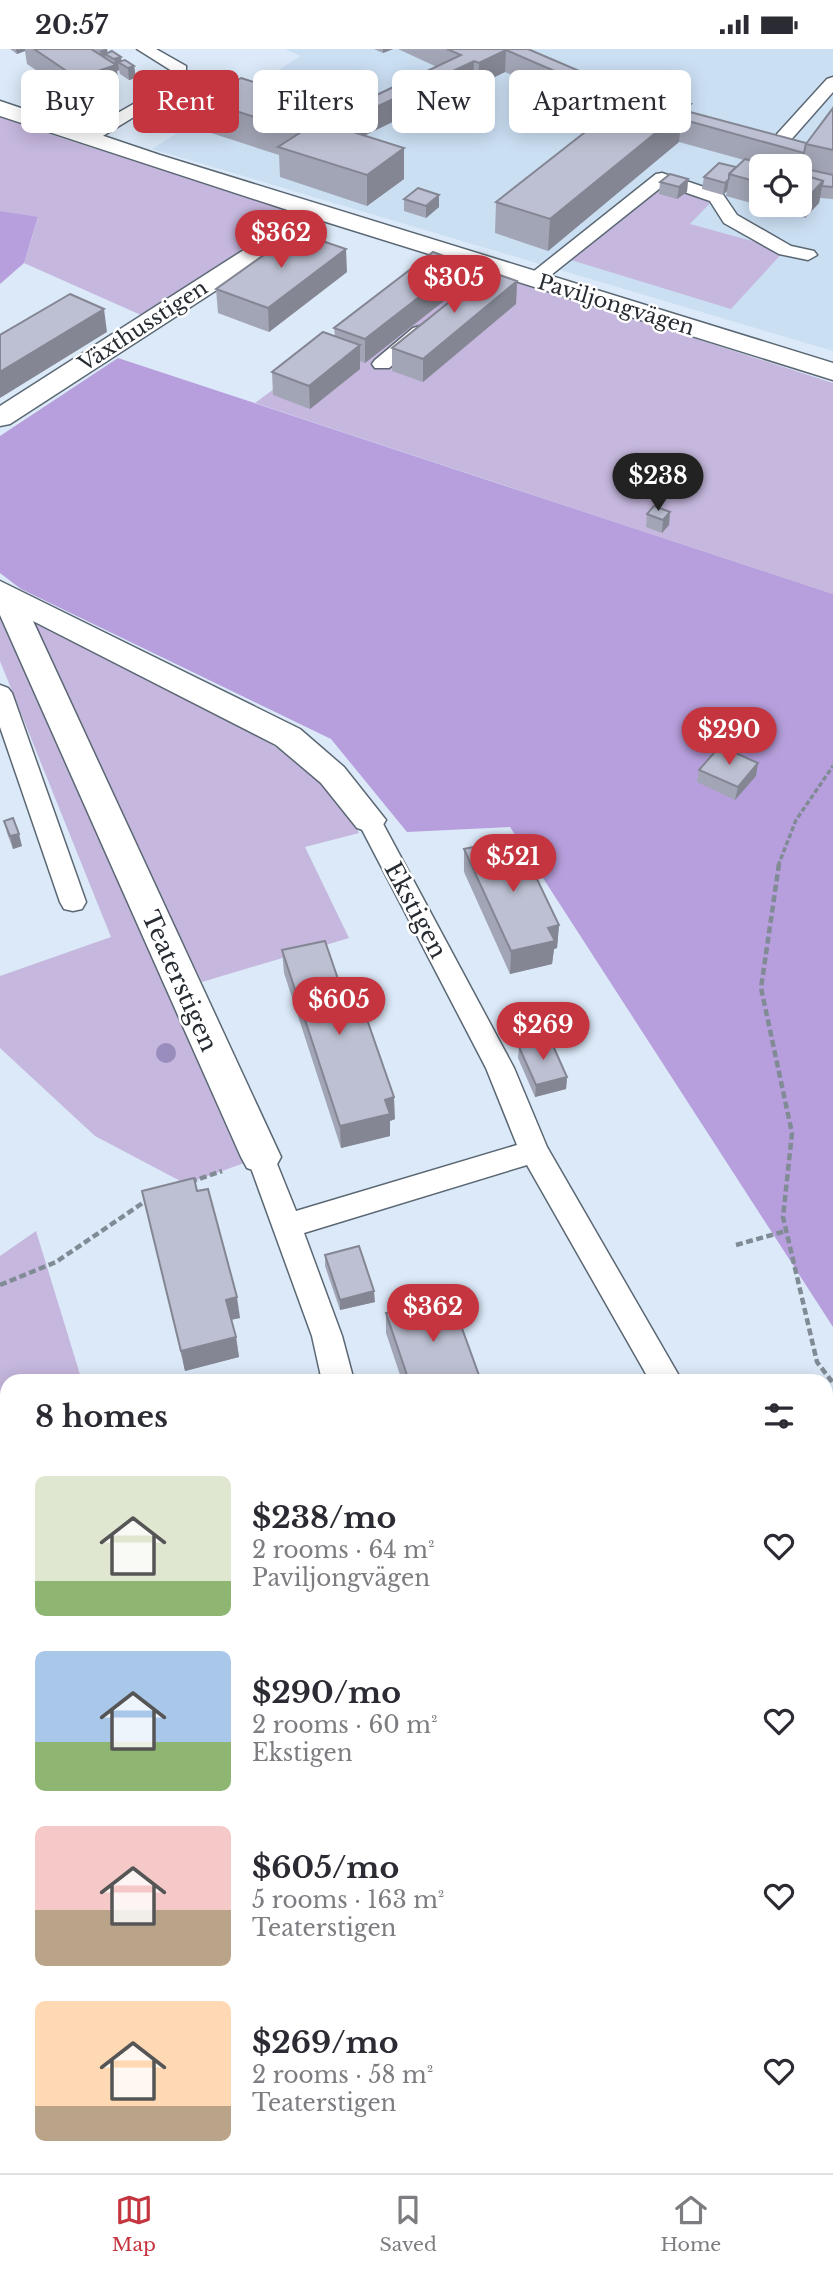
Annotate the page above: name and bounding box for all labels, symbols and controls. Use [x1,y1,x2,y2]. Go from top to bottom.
text: 20:57 [35,9,108,41]
chip: Buy [21,70,119,133]
chip: Rent [133,70,239,133]
chip: Filters [253,70,378,133]
chip: New [392,70,495,133]
chip: Apartment [509,70,691,133]
map controls [749,154,812,217]
button: locate [749,154,812,217]
pin: $362 [240,211,322,270]
text: $362 [251,219,311,247]
pin: $305 [413,255,495,315]
text: $305 [424,264,484,292]
street label: Paviljongvägen [534,269,698,341]
street label: Växthusstigen [73,275,212,378]
pin: $238 [617,454,699,513]
text: $238 [628,462,688,490]
pin: $290 [688,707,770,767]
text: $290 [698,716,760,744]
pin: $521 [472,835,554,894]
text: $521 [486,843,540,871]
street label: Ekstigen [379,857,453,963]
street label: Teaterstigen [136,906,224,1056]
pin: $605 [298,977,380,1037]
text: $605 [308,986,370,1014]
pin: $269 [502,1003,584,1062]
text: $269 [513,1011,573,1039]
pin: $362 [392,1285,474,1344]
text: $362 [403,1293,463,1321]
icon: filters [760,1397,798,1435]
text: 8 homes [35,1398,168,1435]
text: $238/mo [252,1499,396,1536]
icon: home [91,1504,175,1588]
icon: heart [760,1527,798,1565]
text: 2 rooms · 64 m² [252,1536,435,1564]
text: Paviljongvägen [252,1564,430,1592]
text: $290/mo [252,1674,401,1711]
icon: home [91,1679,175,1763]
icon: heart [760,1702,798,1740]
text: 2 rooms · 60 m² [252,1711,438,1739]
text: Ekstigen [252,1739,353,1767]
text: $605/mo [252,1849,399,1886]
icon: home [91,1854,175,1938]
icon: heart [760,1877,798,1915]
text: 5 rooms · 163 m² [252,1886,444,1914]
text: Teaterstigen [252,1914,396,1942]
text: $269/mo [252,2024,399,2061]
icon: home [91,2029,175,2113]
icon: heart [760,2052,798,2090]
text: 2 rooms · 58 m² [252,2061,433,2089]
text: Teaterstigen [252,2089,396,2117]
tab: Map [112,2191,156,2256]
tab: Saved [380,2191,437,2256]
tab: Home [660,2191,721,2256]

